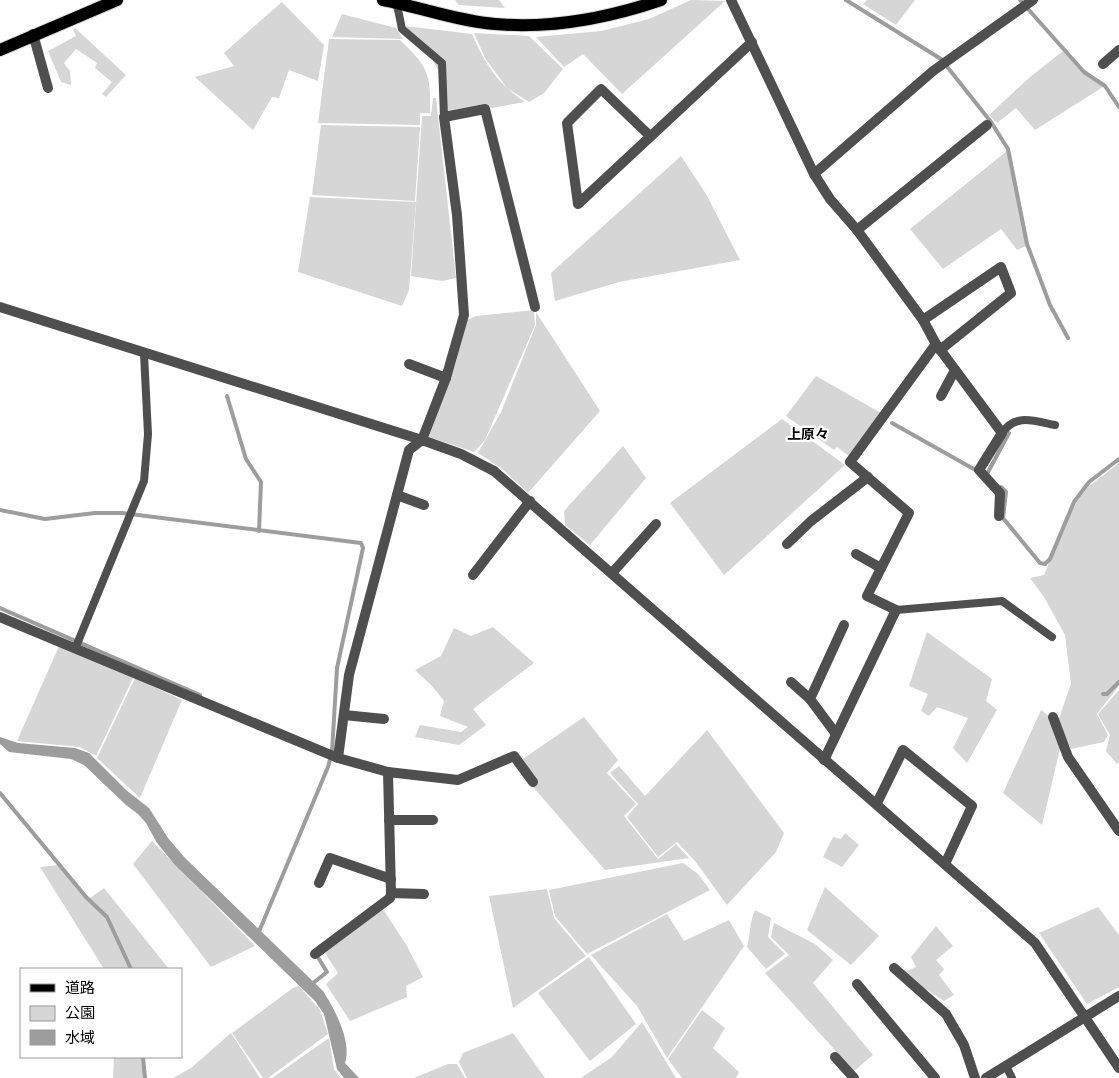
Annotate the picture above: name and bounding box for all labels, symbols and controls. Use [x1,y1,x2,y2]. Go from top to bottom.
district label: 上原々 [787,426,829,443]
legend [20,968,182,1058]
text: 道路 [65,979,95,997]
text: 公園 [65,1004,95,1022]
text: 水域 [65,1029,95,1047]

